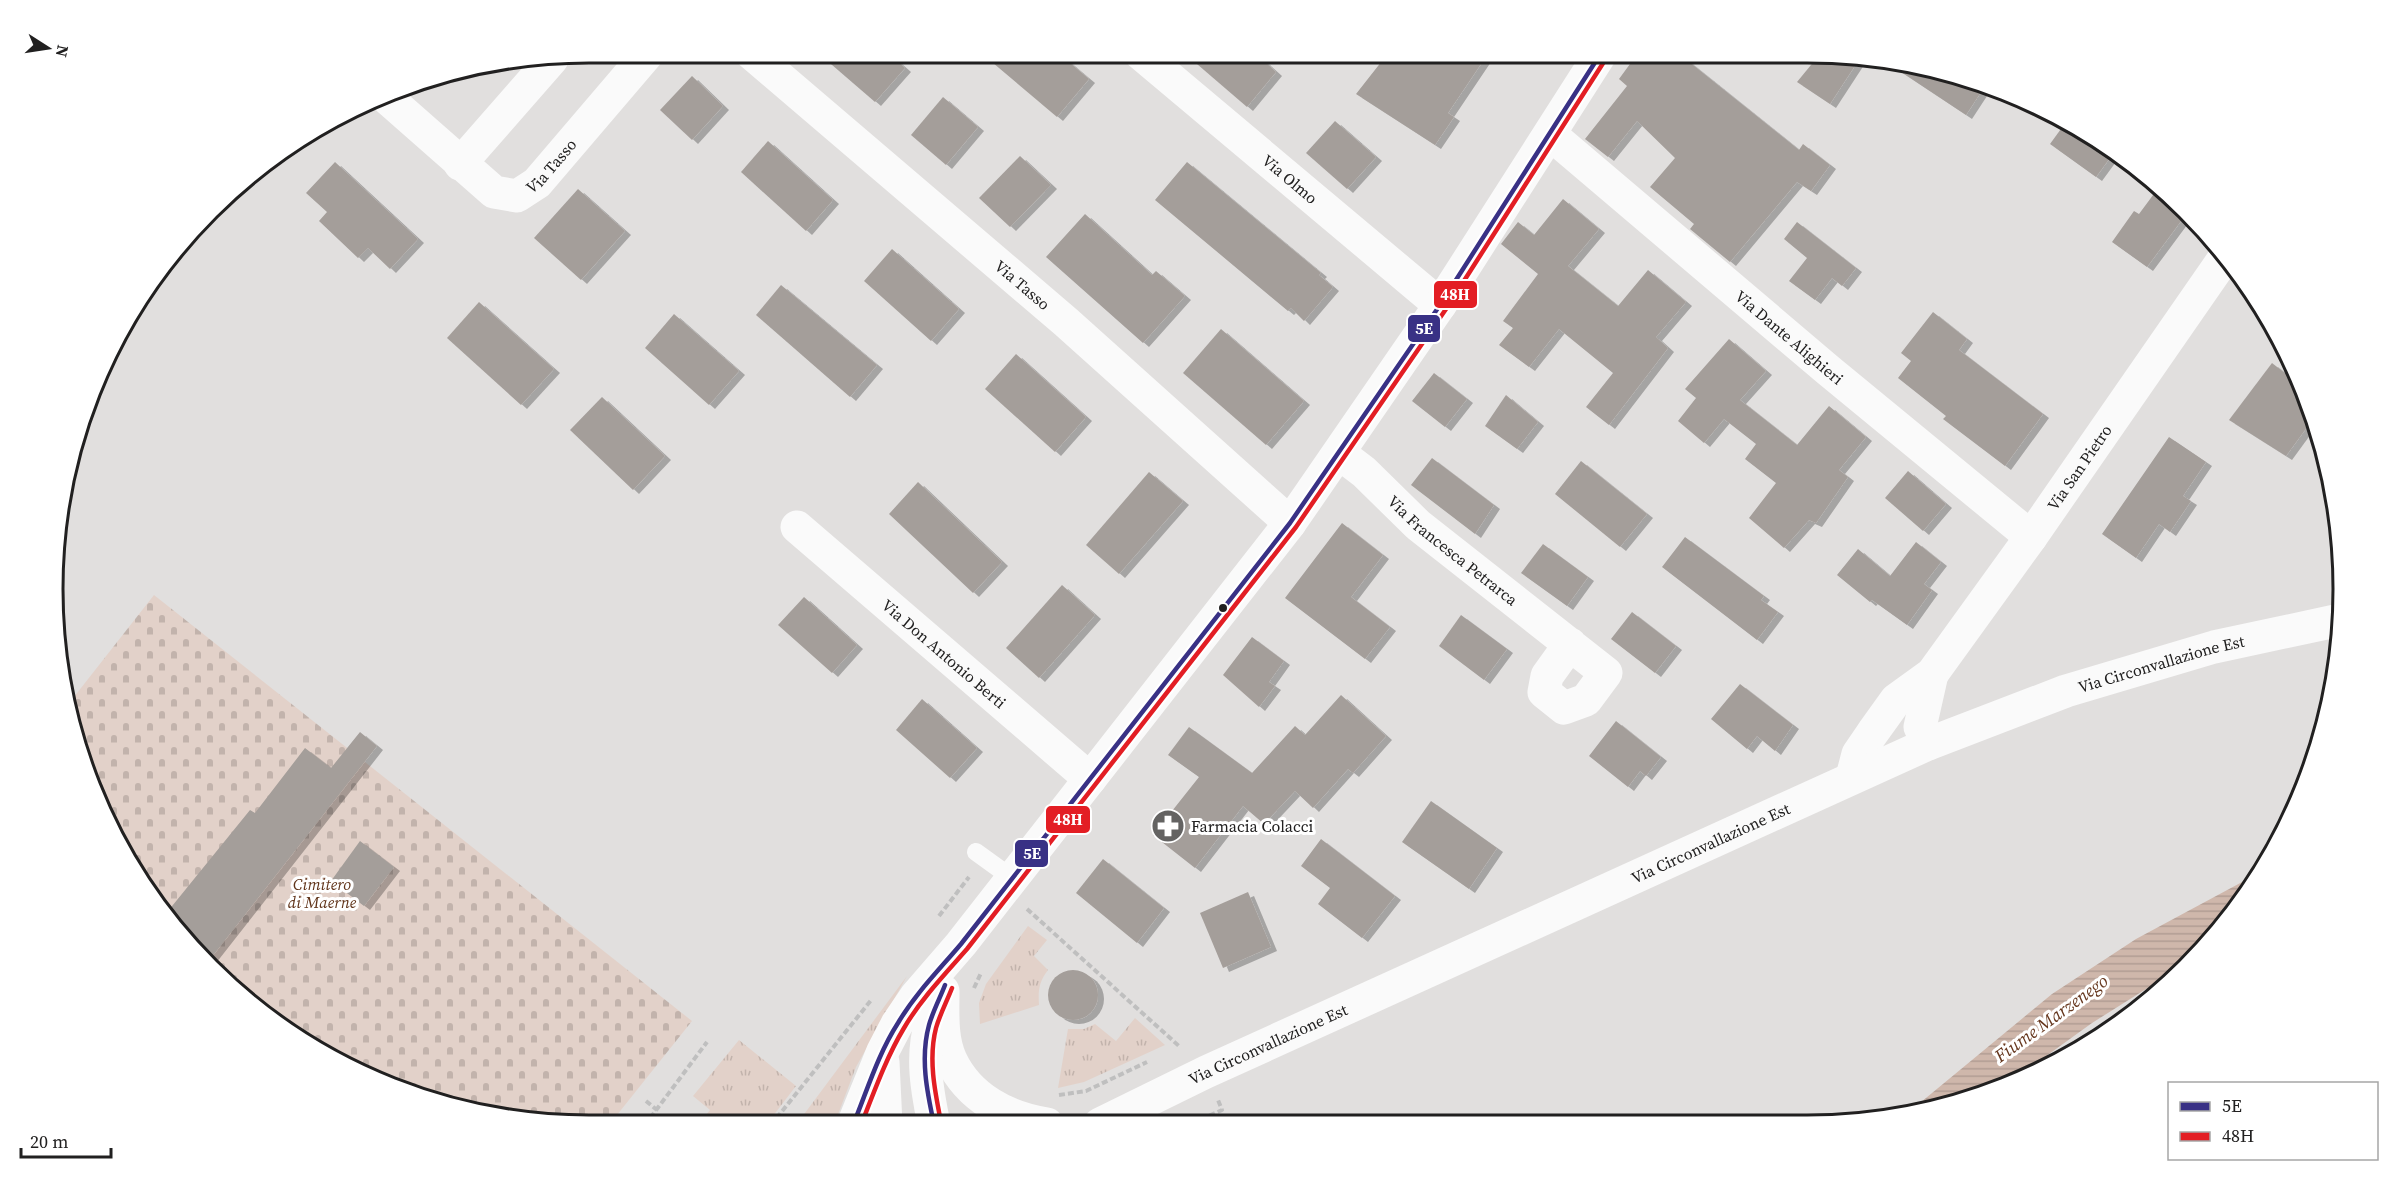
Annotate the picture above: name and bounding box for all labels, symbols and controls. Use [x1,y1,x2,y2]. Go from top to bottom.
north arrow [18,18,78,78]
text: N [51,43,75,59]
street label: Via Tasso [522,134,581,198]
street label: Via Olmo [1258,149,1323,209]
street label: Via Tasso [990,255,1055,315]
line badge: 48H [1433,280,1478,309]
text: 48H [1440,283,1470,305]
street label: Via Dante Alighieri [1731,285,1848,390]
line badge: 5E [1407,314,1441,343]
text: 5E [1415,317,1434,339]
street label: Via San Pietro [2042,420,2117,515]
street label: Via Francesca Petrarca [1383,490,1523,611]
street label: Via Don Antonio Berti [877,594,1011,713]
unlabelled marker [1217,602,1229,614]
street label: Via Circonvallazione Est [2075,630,2247,698]
street label: Via Circonvallazione Est [1627,797,1794,889]
line badge: 48H [1045,805,1091,834]
text: 48H [1053,808,1083,830]
pharmacy icon: Farmacia Colacci [1150,808,1186,844]
place label: Farmacia Colacci [1191,815,1314,837]
line badge: 5E [1014,839,1049,868]
text: 5E [1023,842,1042,864]
park label: Cimitero di Maerne [288,873,357,913]
water label: Fiume Marzenego [1988,968,2113,1068]
street label: Via Circonvallazione Est [1185,998,1351,1090]
legend [2168,1082,2378,1160]
text: 5E [2222,1093,2242,1118]
scale bar [21,1121,111,1159]
text: 48H [2222,1123,2254,1148]
text: 20 m [30,1129,68,1154]

